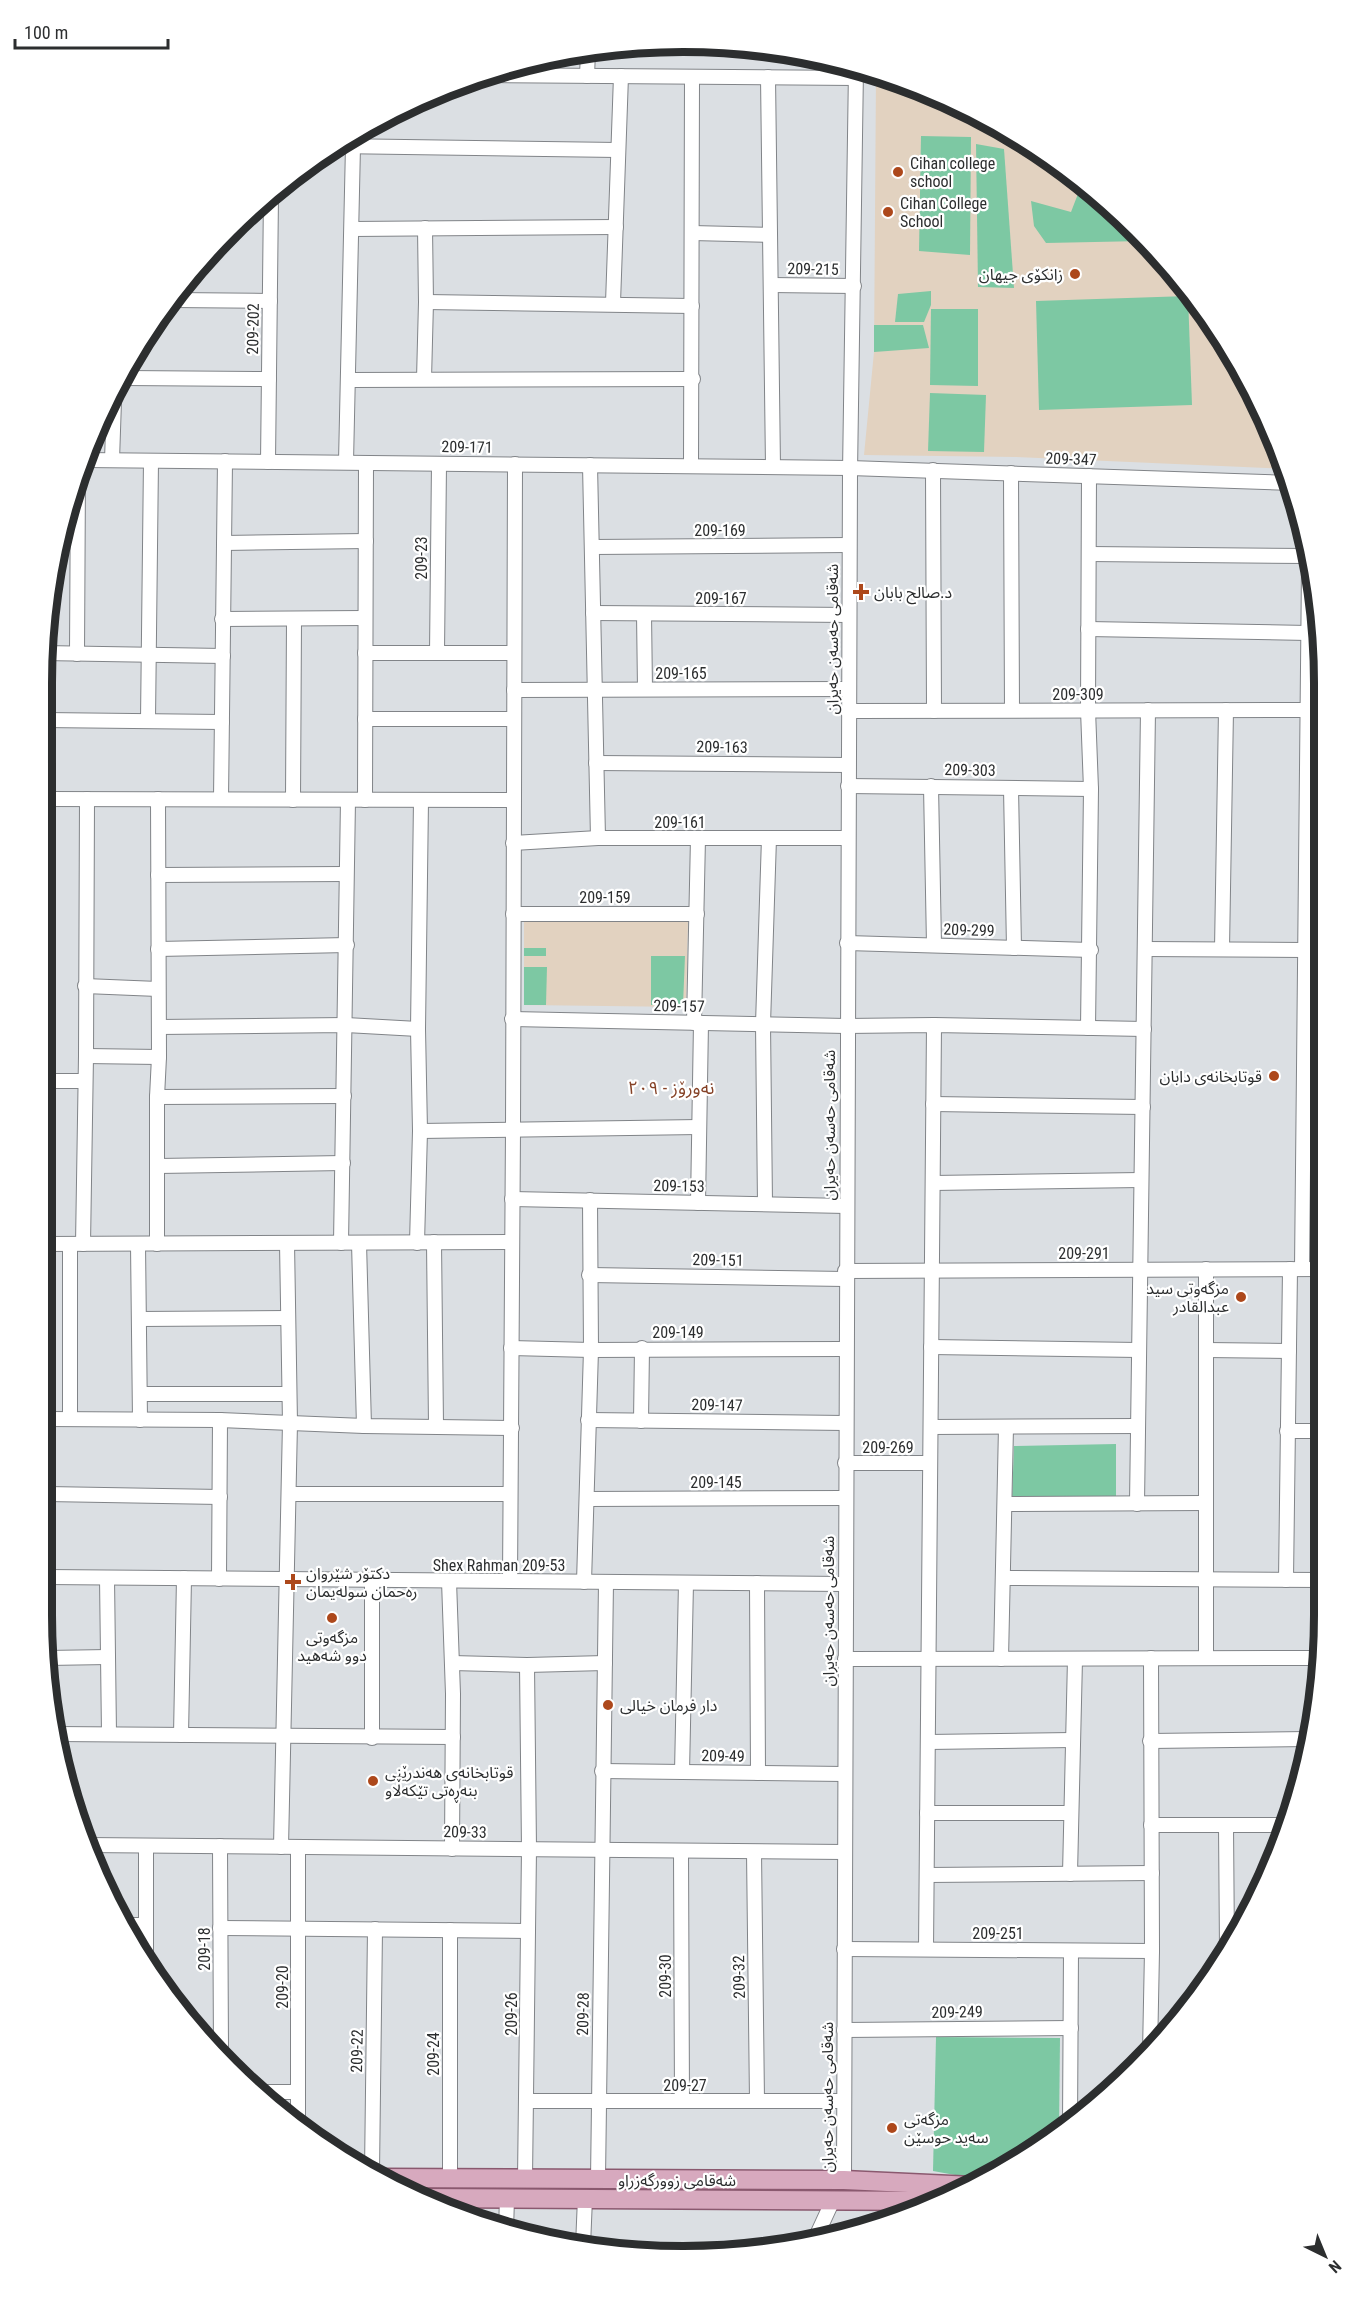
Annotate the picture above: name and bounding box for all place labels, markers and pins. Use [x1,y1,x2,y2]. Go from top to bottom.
place label: Cihan college school [910,154,995,191]
marker: Cihan college school [891,165,905,179]
place label: Cihan College School [900,194,987,231]
marker: Cihan College School [881,205,895,219]
place label: زانکۆی جیھان [979,265,1063,284]
marker: زانکۆی جیھان [1068,267,1082,281]
marker: د.صالح بابان [852,583,870,601]
place label: د.صالح بابان [874,583,952,605]
place label: قوتابخانەی دابان [1159,1067,1262,1086]
marker: قوتابخانەی دابان [1267,1069,1281,1083]
place label: مزگەوتی سید عبدالقادر [1146,1279,1229,1316]
marker: مزگەوتی سید عبدالقادر [1234,1290,1248,1304]
place label: دکتۆر شێروان رەحمان سولەیمان [306,1564,417,1601]
marker: دکتۆر شێروان رەحمان سولەیمان [284,1573,302,1591]
marker: مزگەوتی دوو شەهید [325,1611,339,1625]
place label: مزگەوتی دوو شەهید [297,1628,367,1665]
place label: دار فرمان خیالی [620,1696,718,1715]
marker: دار فرمان خیالی [601,1698,615,1712]
place label: قوتابخانەی هەندرێنی بنەڕەتی تێکەڵاو [385,1763,513,1804]
marker: قوتابخانەی هەندرێنی بنەڕەتی تێکەڵاو [366,1774,380,1788]
place label: مزگەتی سەید حوسێن [904,2110,988,2147]
marker: مزگەتی سەید حوسێن [885,2121,899,2135]

